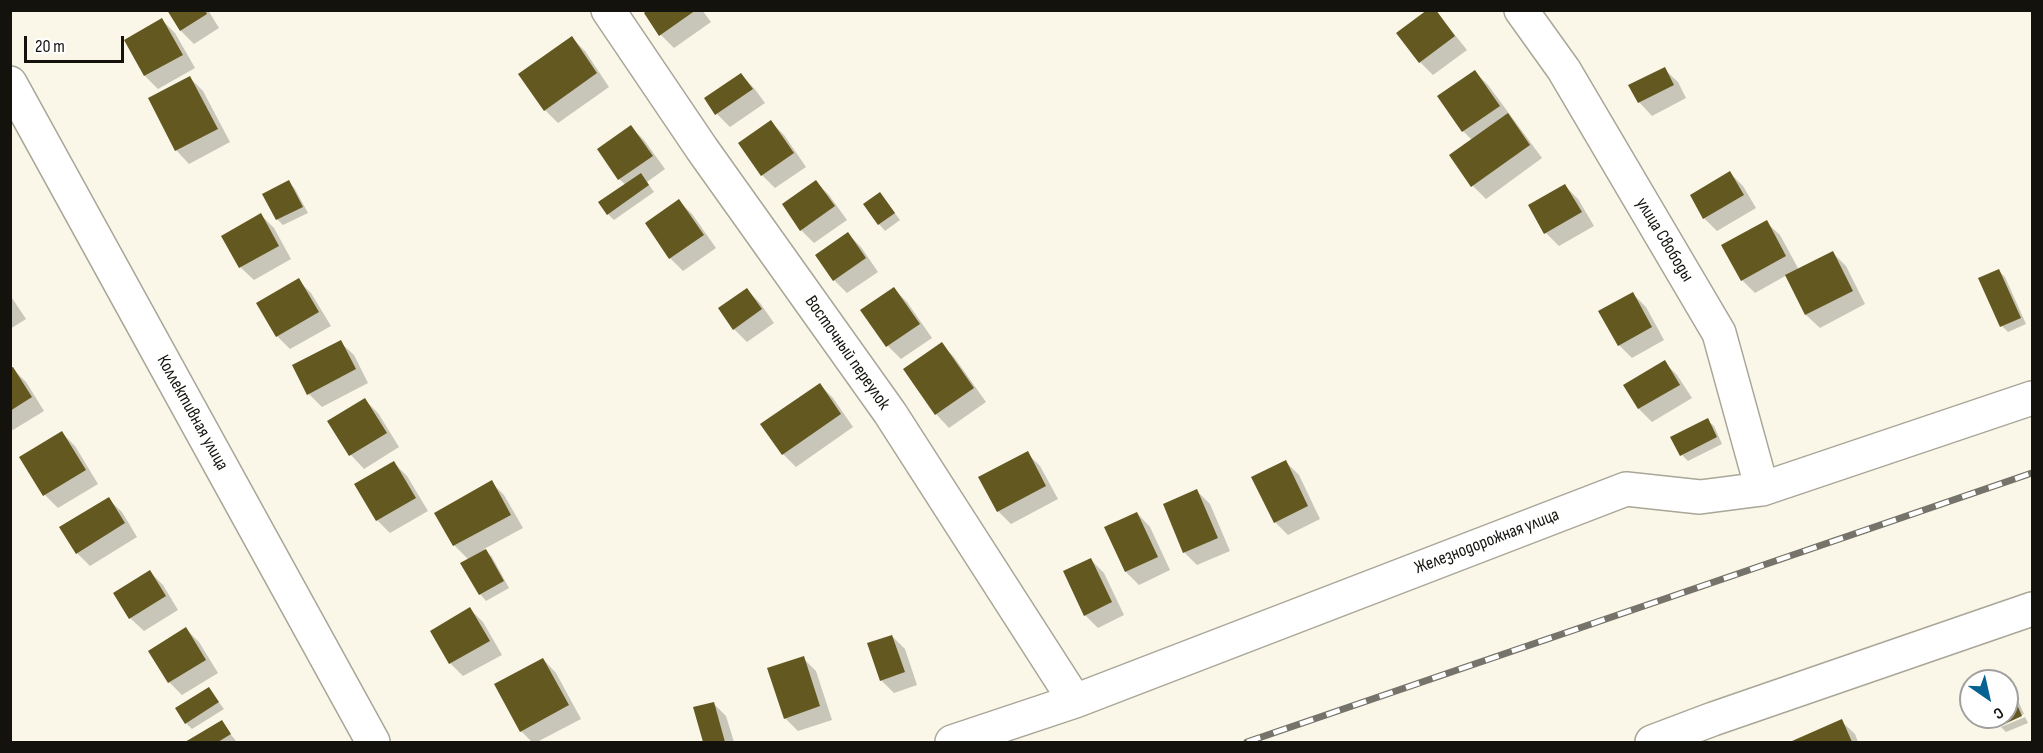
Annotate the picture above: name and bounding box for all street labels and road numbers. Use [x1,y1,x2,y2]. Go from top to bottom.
street label: улица Свободы [1630,194,1698,286]
street label: Восточный переулок [800,292,894,414]
street label: Коллективная улица [151,352,233,474]
street label: Железнодорожная улица [1412,505,1562,579]

